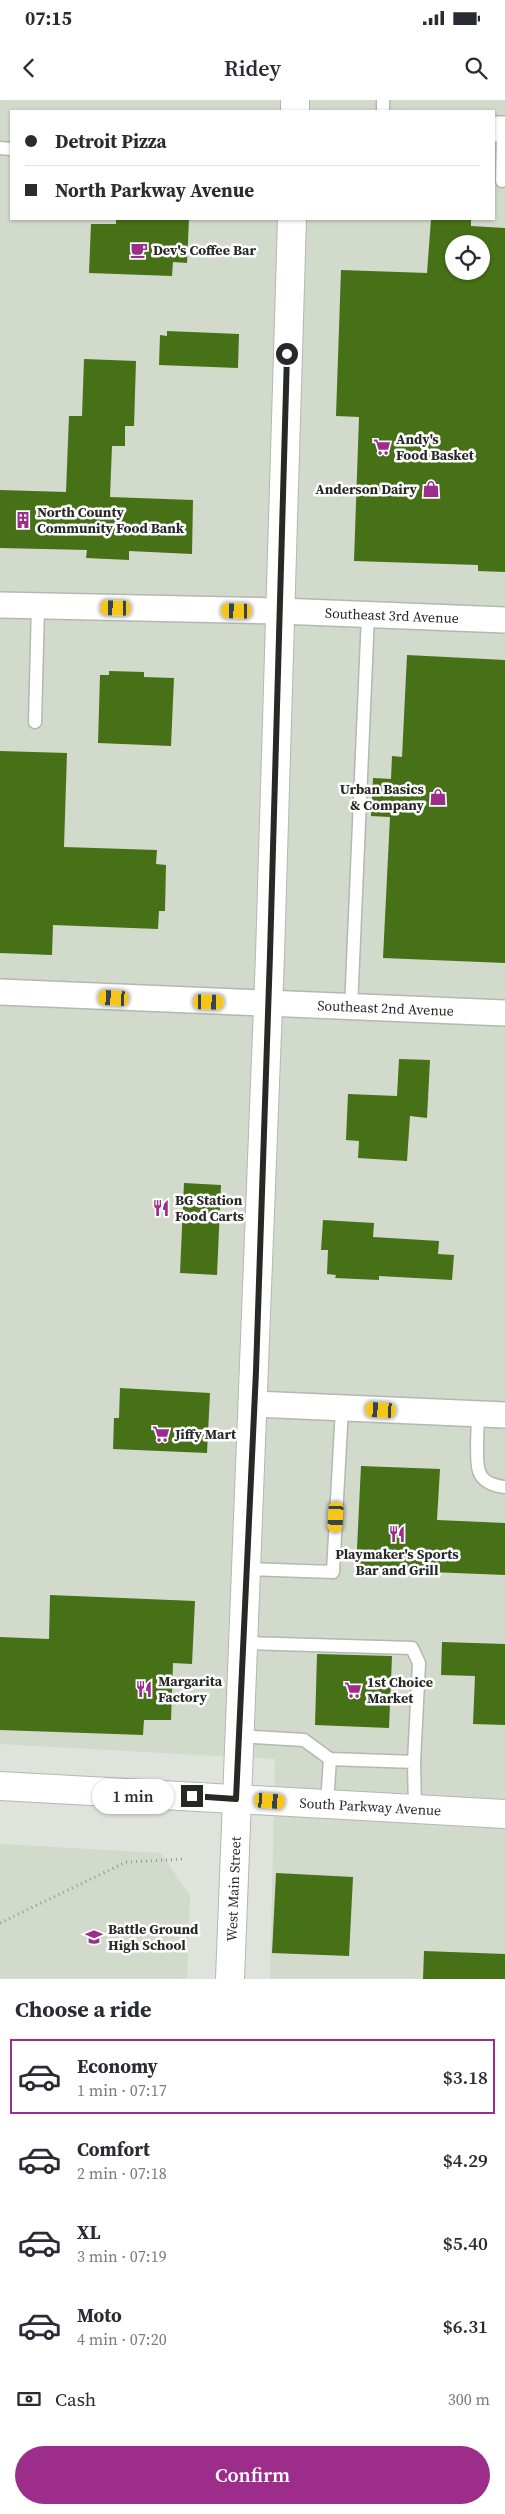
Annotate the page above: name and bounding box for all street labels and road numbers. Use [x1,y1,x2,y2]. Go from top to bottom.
street label: Southeast 3rd Avenue [325,603,459,628]
street label: Southeast 2nd Avenue [317,995,454,1021]
street label: South Parkway Avenue [299,1793,442,1820]
street label: West Main Street [221,1836,246,1942]

